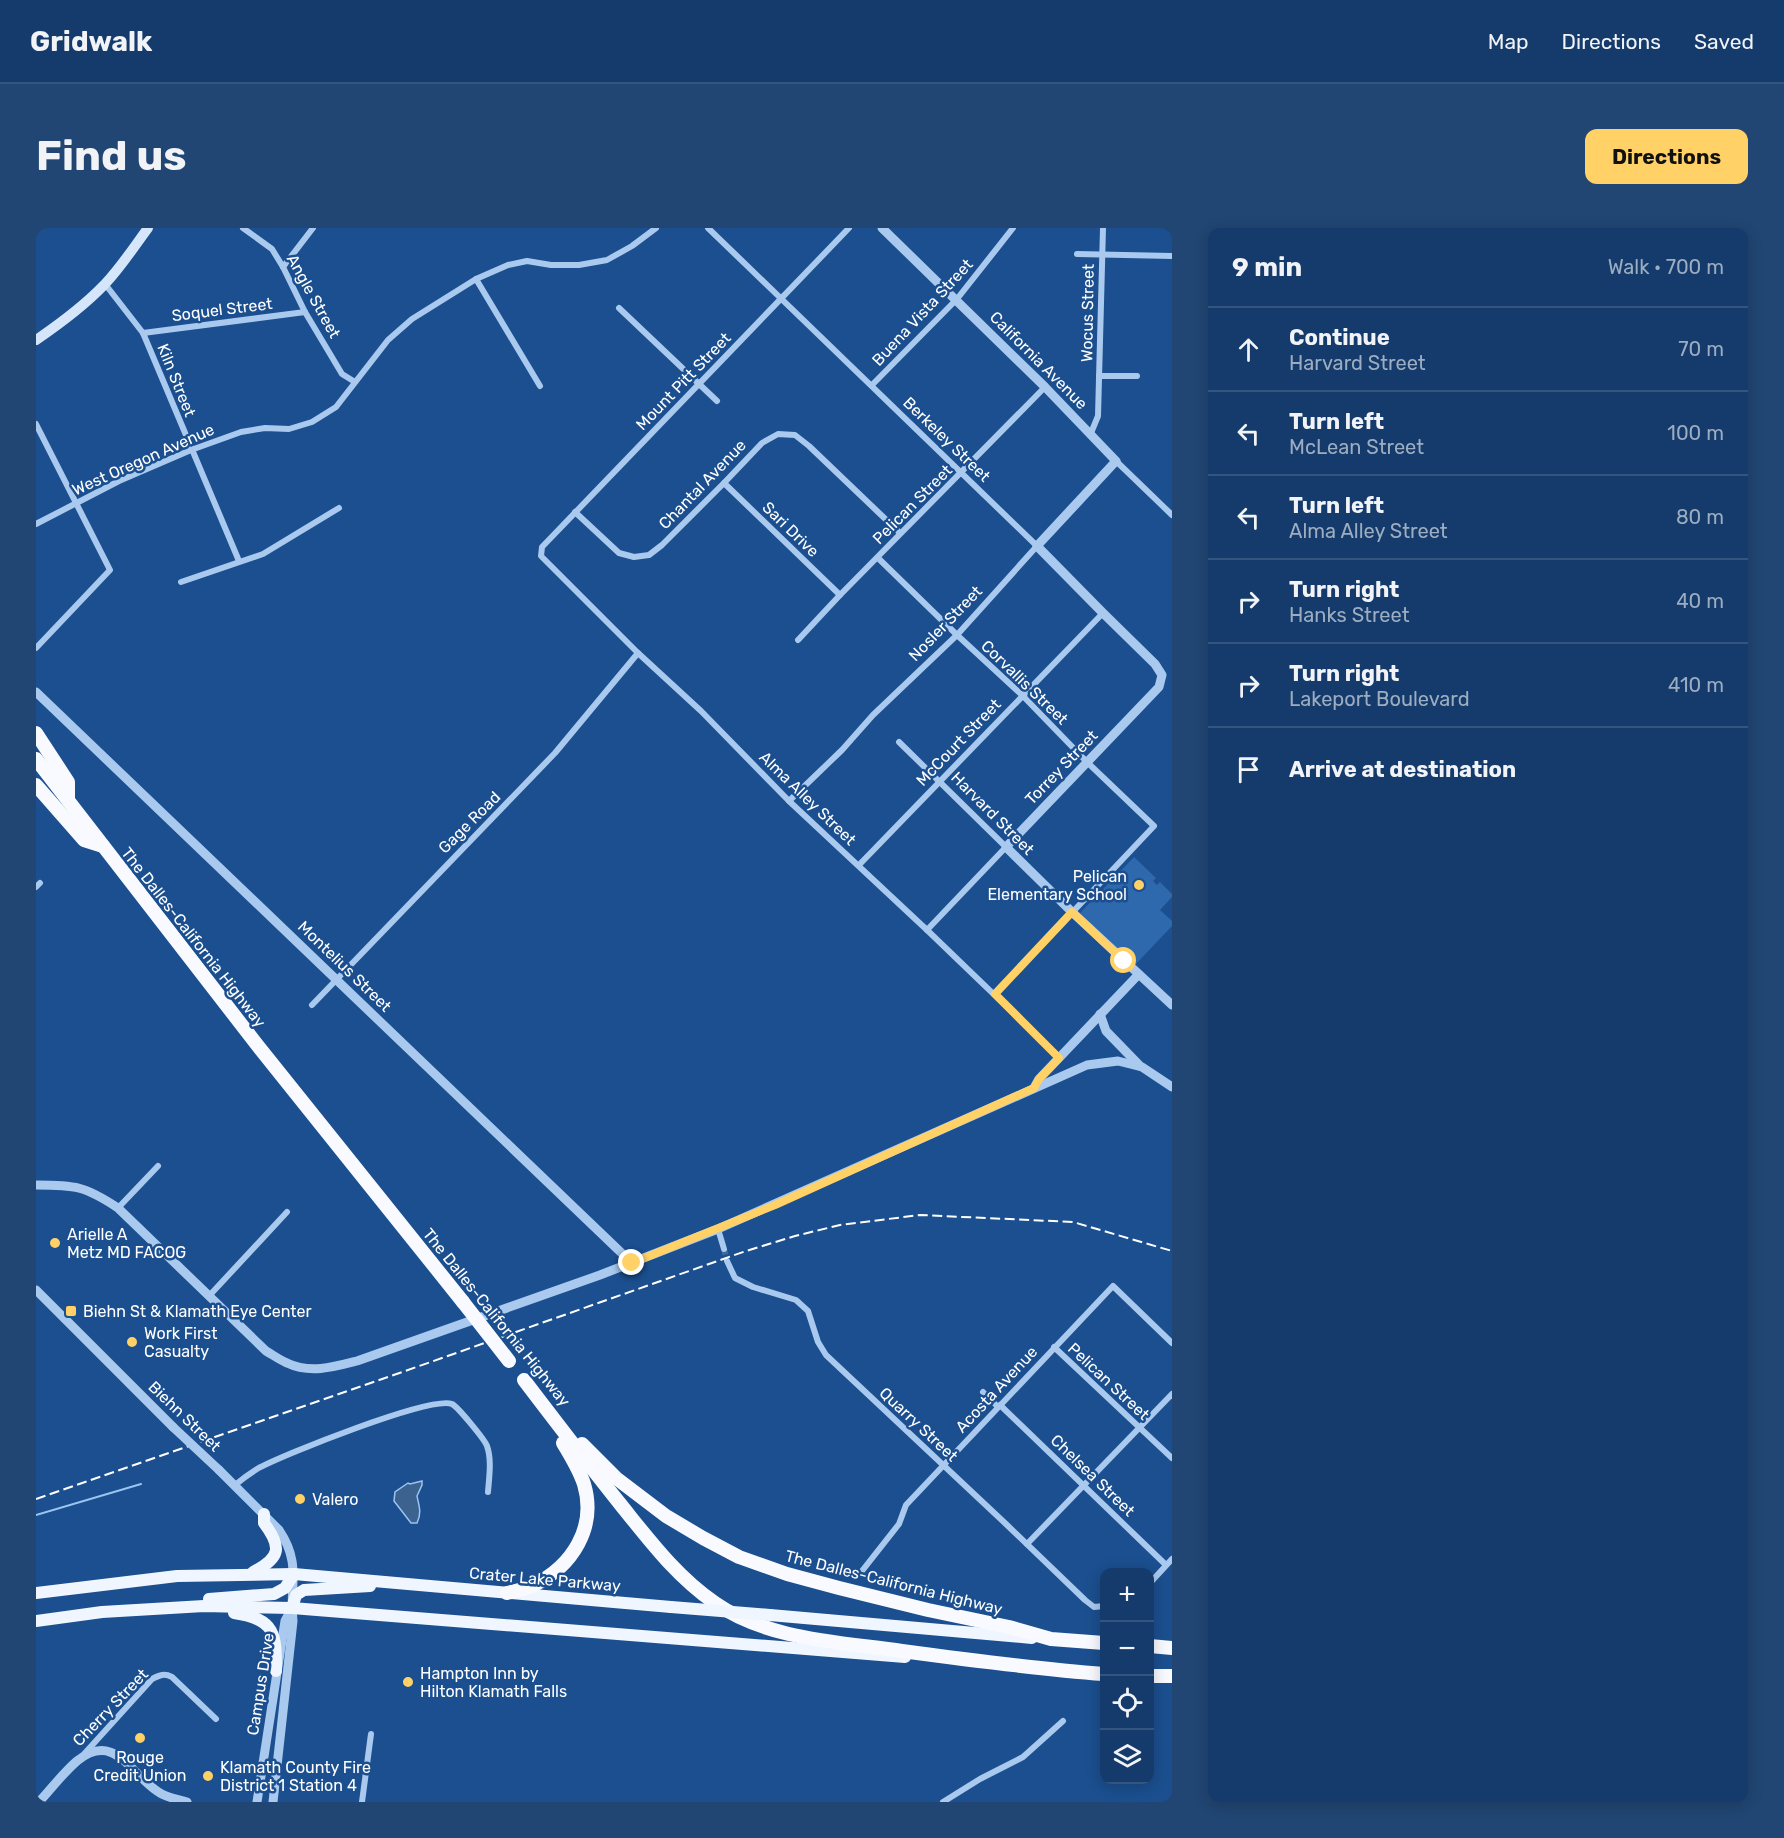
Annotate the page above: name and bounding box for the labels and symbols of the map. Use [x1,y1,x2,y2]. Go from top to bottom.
street label: Angle Street [283,251,344,342]
street label: Buena Vista Street [868,255,977,370]
street label: Wocus Street [1077,264,1098,362]
street label: Soquel Street [171,294,274,325]
street label: California Avenue [986,308,1092,413]
street label: Mount Pitt Street [632,329,735,434]
street label: Kiln Street [153,341,200,420]
street label: Berkeley Street [899,393,994,486]
street label: West Oregon Avenue [69,420,217,499]
street label: Chantal Avenue [655,436,750,533]
street label: Pelican Street [869,461,956,548]
street label: Sari Drive [758,498,823,561]
street label: Nosler Street [905,582,986,665]
street label: Corvallis Street [977,636,1072,729]
street label: McCourt Street [912,695,1005,790]
street label: Torrey Street [1021,726,1102,809]
street label: Alma Alley Street [755,747,860,849]
street label: Harvard Street [947,768,1038,859]
street label: Gage Road [434,787,504,857]
street label: The Dalles-California Highway [117,843,270,1031]
place label: Pelican Elementary School [987,867,1127,904]
marker: Pelican Elementary School [1132,878,1146,892]
street label: Montelius Street [294,917,395,1016]
route start [1110,947,1136,973]
place label: Arielle A Metz MD FACOG [67,1225,186,1262]
street label: The Dalles-California Highway [419,1225,574,1410]
marker: Arielle A Metz MD FACOG [48,1236,62,1250]
route end [618,1249,644,1275]
place label: Biehn St & Klamath Eye Center [83,1302,312,1321]
marker: Biehn St & Klamath Eye Center [64,1304,78,1318]
place label: Work First Casualty [144,1324,217,1361]
marker: Work First Casualty [125,1335,139,1349]
street label: Pelican Street [1064,1339,1153,1424]
street label: Acosta Avenue [951,1342,1041,1437]
street label: Biehn Street [145,1377,225,1456]
street label: Quarry Street [876,1383,962,1465]
street label: Chelsea Street [1047,1431,1139,1520]
place label: Valero [312,1490,358,1509]
marker: Valero [293,1492,307,1506]
street label: The Dalles-California Highway [783,1546,1005,1619]
street label: Crater Lake Parkway [468,1563,622,1596]
street label: Campus Drive [243,1631,278,1737]
place label: Hampton Inn by Hilton Klamath Falls [420,1664,567,1701]
street label: Cherry Street [69,1665,152,1750]
marker: Hampton Inn by Hilton Klamath Falls [401,1675,415,1689]
marker: Rouge Credit Union [133,1731,147,1745]
place label: Rouge Credit Union [94,1748,186,1785]
place label: Klamath County Fire District 1 Station 4 [220,1758,371,1795]
marker: Klamath County Fire District 1 Station 4 [201,1769,215,1783]

